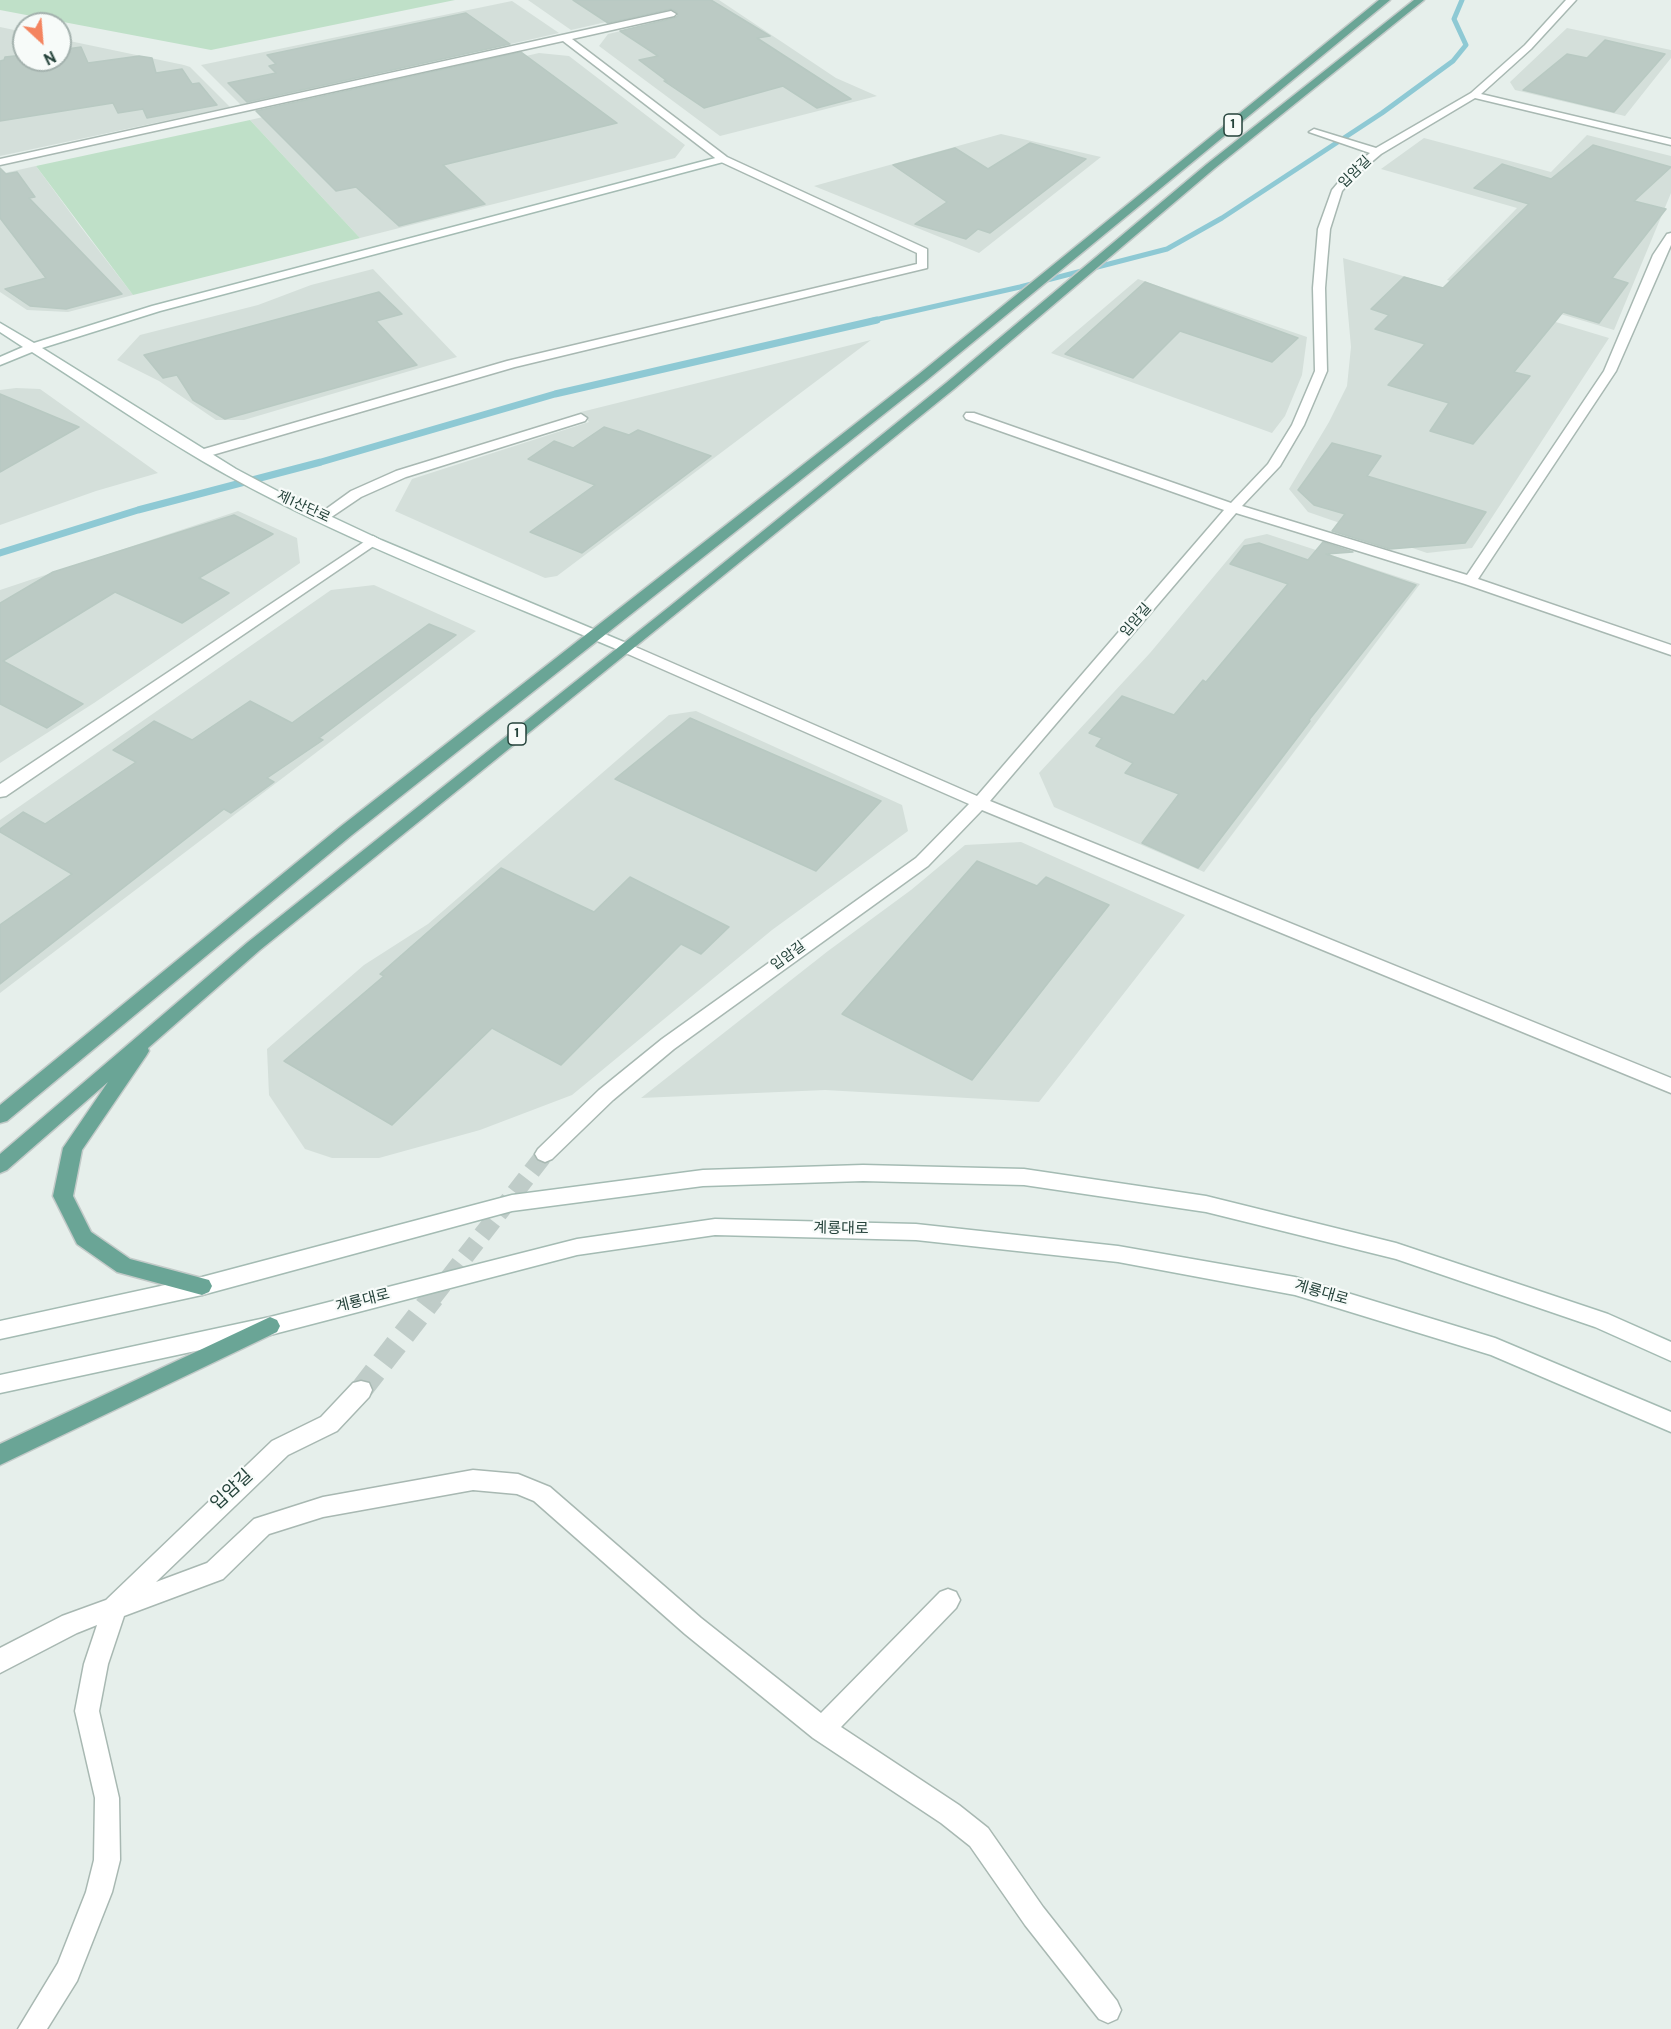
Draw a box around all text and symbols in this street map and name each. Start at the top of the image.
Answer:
north arrow [12,12,72,72]
text: N [39,45,59,68]
road number: 1 [1224,114,1242,136]
street label: 입암길 [1336,154,1376,192]
street label: 제1산단로 [274,488,332,528]
street label: 입암길 [1118,601,1156,641]
road number: 1 [508,723,526,745]
street label: 입암길 [768,939,810,975]
street label: 계룡대로 [813,1221,869,1239]
street label: 계룡대로 [1292,1278,1350,1310]
street label: 계룡대로 [334,1287,392,1317]
street label: 입암길 [207,1466,259,1516]

